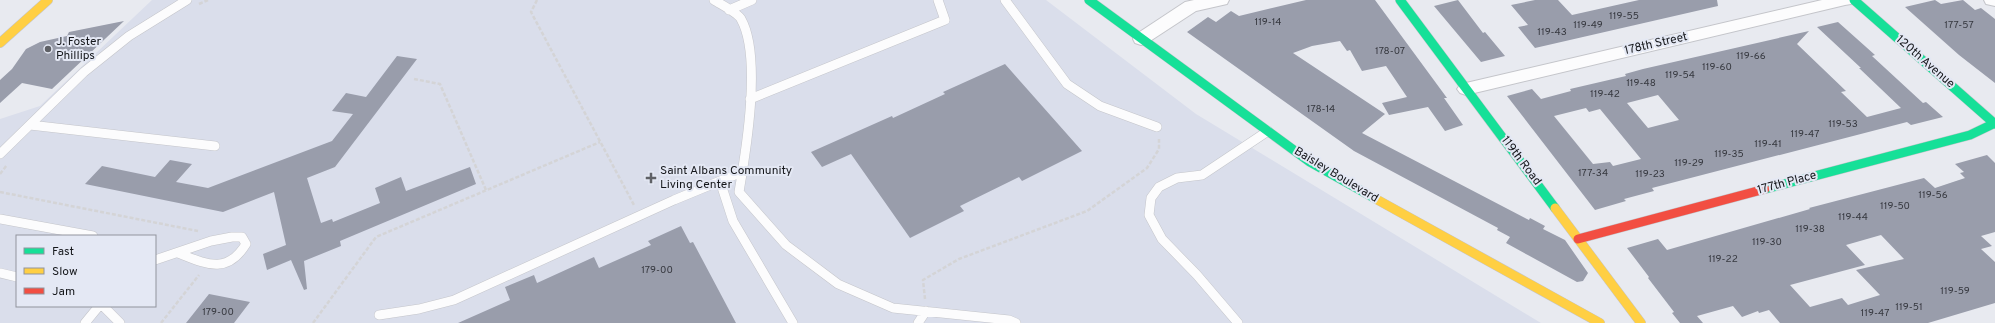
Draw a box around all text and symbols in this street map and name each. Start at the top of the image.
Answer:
house number: 119-55 [1609,10,1639,23]
house number: 119-14 [1254,16,1282,29]
house number: 119-49 [1573,19,1603,32]
house number: 177-57 [1944,19,1974,32]
house number: 119-43 [1537,26,1567,39]
street label: 178th Street [1623,29,1689,59]
street label: 120th Avenue [1892,32,1958,92]
place label: J. Foster Phillips [56,34,102,64]
marker: J. Foster Phillips [43,44,53,54]
house number: 178-07 [1375,45,1405,58]
house number: 119-66 [1736,50,1766,63]
house number: 119-60 [1702,61,1732,74]
house number: 119-54 [1665,69,1695,82]
house number: 119-48 [1626,77,1656,90]
house number: 119-42 [1590,88,1620,101]
house number: 178-14 [1307,103,1335,116]
house number: 119-53 [1828,118,1858,131]
house number: 119-47 [1791,128,1819,141]
street label: 119th Road [1497,133,1545,189]
house number: 119-41 [1754,138,1782,151]
street label: Baisley Boulevard [1291,143,1381,207]
house number: 119-35 [1714,148,1744,161]
house number: 119-29 [1674,157,1704,170]
place label: Saint Albans Community Living Center [660,163,792,193]
house number: 177-34 [1578,167,1608,180]
street label: 177th Place [1756,167,1818,199]
house number: 119-23 [1635,168,1665,181]
marker: Saint Albans Community Living Center [645,172,657,184]
house number: 119-56 [1918,189,1948,202]
house number: 119-50 [1880,200,1910,213]
house number: 119-44 [1838,211,1868,224]
house number: 119-38 [1795,223,1825,236]
legend [16,235,156,307]
house number: 119-30 [1752,236,1782,249]
text: Fast [52,244,74,260]
house number: 119-22 [1708,253,1738,266]
text: Slow [52,264,78,280]
house number: 179-00 [641,264,673,277]
text: Jam [52,284,75,300]
house number: 119-59 [1940,285,1970,298]
house number: 119-51 [1895,301,1923,314]
house number: 179-00 [202,306,234,319]
house number: 119-47 [1861,307,1889,320]

